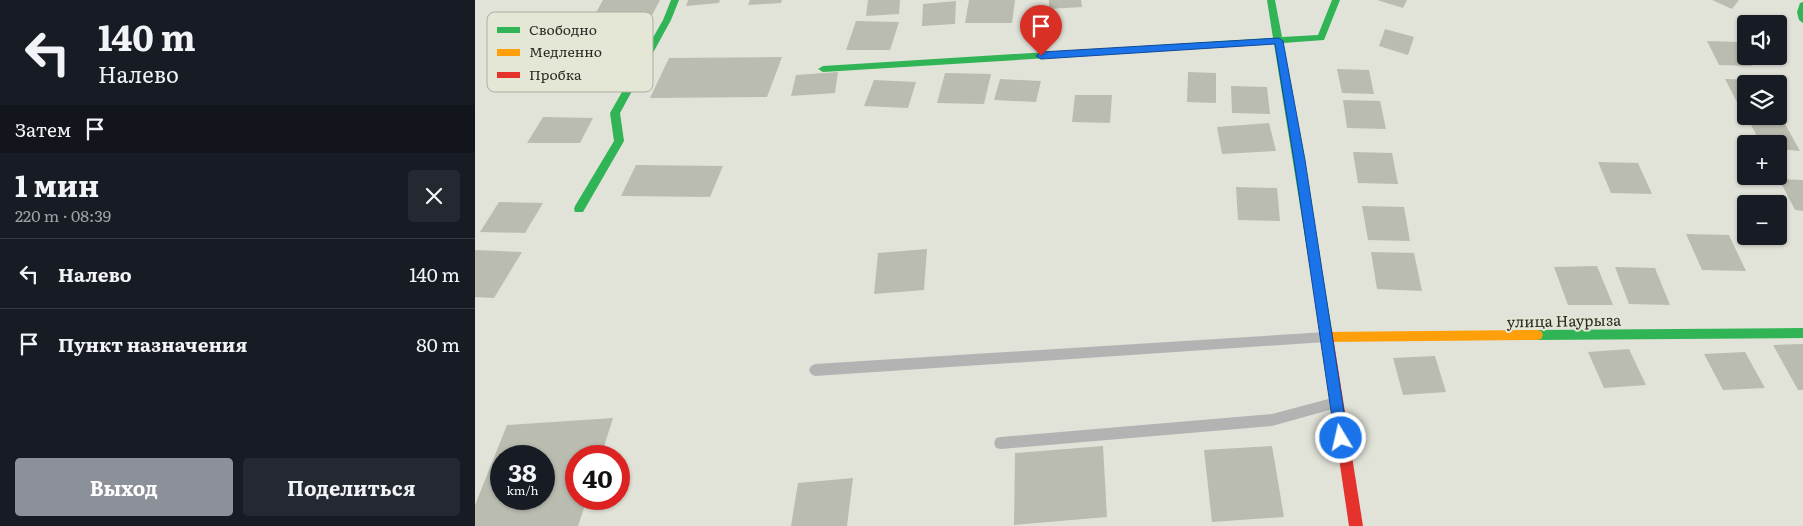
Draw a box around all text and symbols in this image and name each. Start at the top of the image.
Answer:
pin [1020,5,1062,56]
text: 140 m [98,10,196,62]
legend [487,12,653,92]
icon: arrive [1027,12,1055,40]
map controls [1737,15,1787,245]
button: sound [1737,15,1787,65]
text: Свободно [529,19,597,39]
icon: left [15,20,80,85]
text: Медленно [529,41,602,61]
text: Налево [98,57,179,90]
text: Пробка [529,64,582,84]
button: layers [1737,75,1787,125]
text: Затем [15,115,71,143]
icon: arrive [81,115,109,143]
button: + [1737,135,1787,185]
text: 1 мин [15,162,99,206]
button: close [408,170,460,222]
button: − [1737,195,1787,245]
text: 220 m · 08:39 [15,203,111,227]
icon: left [15,260,43,288]
text: Налево [58,260,132,288]
text: 140 m [409,260,460,288]
street label: улица Наурыза [1506,307,1622,332]
icon: arrive [15,330,43,358]
text: Пункт назначения [58,330,247,358]
text: 80 m [416,330,460,358]
position arrow [1314,411,1366,463]
speed limit sign: 40 [565,445,630,510]
text: 38 [508,453,537,490]
button: Выход [15,458,233,516]
button: Поделиться [243,458,460,516]
text: km/h [507,481,538,499]

